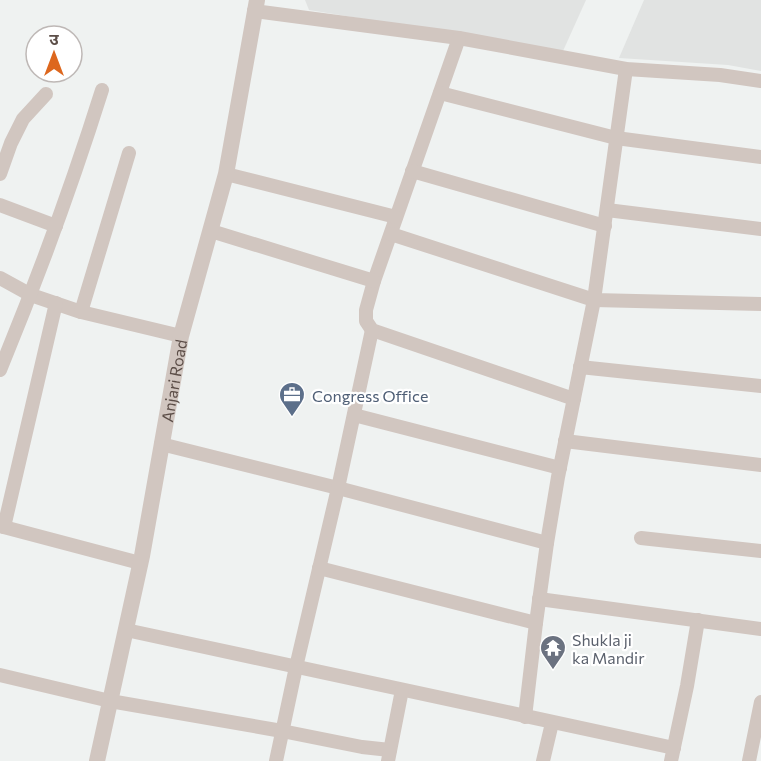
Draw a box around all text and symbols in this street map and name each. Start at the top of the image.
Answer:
north arrow [24,24,84,84]
text: उ [49,29,59,48]
street label: Anjari Road [156,338,190,423]
office icon: Congress Office [277,380,307,418]
place label: Congress Office [312,386,428,405]
place label: Shukla ji ka Mandir [572,630,645,667]
temple icon: Shukla ji ka Mandir [538,633,568,671]

